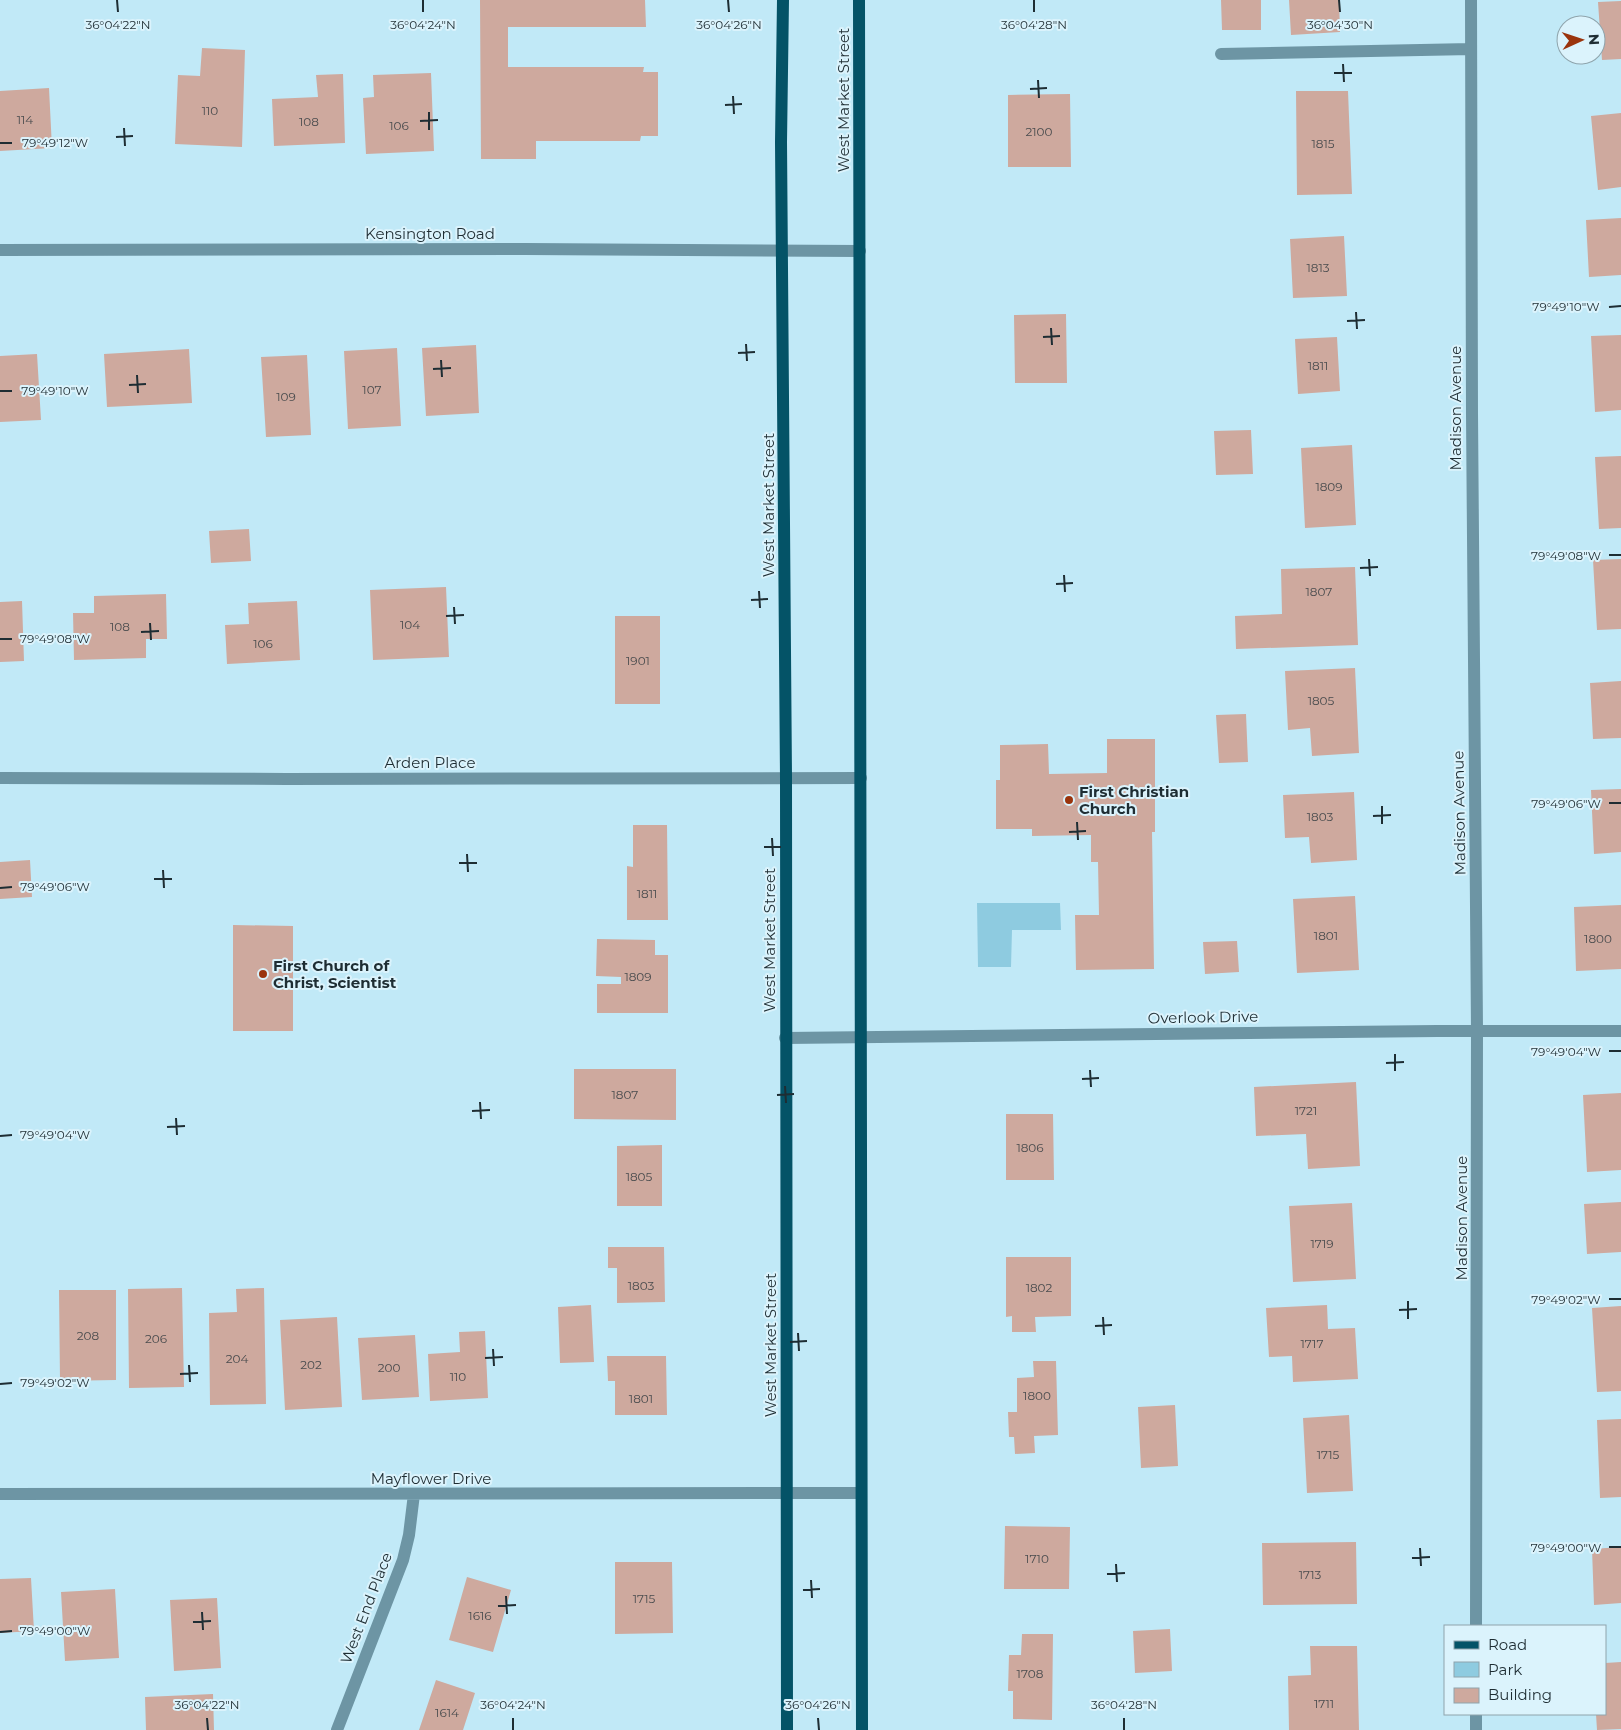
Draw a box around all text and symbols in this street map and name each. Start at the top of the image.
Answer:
north arrow [1556,15,1606,65]
text: 36°04'22"N [86,17,150,32]
text: 36°04'24"N [390,17,456,32]
text: 36°04'26"N [696,17,762,32]
text: 36°04'28"N [1001,17,1067,32]
text: 36°04'30"N [1307,17,1373,32]
street label: West Market Street [834,28,853,172]
text: N [1585,33,1603,45]
house number: 110 [202,103,218,118]
house number: 114 [17,112,33,127]
house number: 108 [299,114,319,129]
house number: 106 [389,118,409,133]
house number: 2100 [1025,124,1053,139]
text: 79°49'12"W [22,135,88,150]
house number: 1815 [1311,136,1335,151]
street label: Kensington Road [365,224,495,243]
house number: 1813 [1306,260,1330,275]
text: 79°49'10"W [1532,299,1600,314]
street label: Madison Avenue [1446,346,1465,470]
house number: 1811 [1308,358,1328,373]
house number: 107 [362,382,382,397]
text: 79°49'10"W [21,383,89,398]
house number: 109 [276,389,296,404]
street label: West Market Street [759,433,778,577]
house number: 1809 [1315,479,1343,494]
text: 79°49'08"W [1531,548,1601,563]
house number: 1807 [1306,584,1332,599]
house number: 104 [400,617,420,632]
house number: 108 [110,619,130,634]
text: 79°49'08"W [20,631,90,646]
house number: 106 [253,636,273,651]
house number: 1901 [626,653,650,668]
house number: 1805 [1308,693,1335,708]
street label: Madison Avenue [1448,750,1470,876]
street label: Arden Place [385,753,475,772]
place label: First Christian Church [1079,782,1189,818]
marker: First Christian Church [1063,794,1075,806]
text: 79°49'06"W [1531,796,1601,811]
house number: 1803 [1307,809,1334,824]
street label: West Market Street [760,868,779,1012]
text: 79°49'06"W [20,879,90,894]
house number: 1811 [637,886,657,901]
house number: 1801 [1314,928,1338,943]
house number: 1800 [1584,931,1612,946]
place label: First Church of Christ, Scientist [273,956,397,992]
marker: First Church of Christ, Scientist [257,968,269,980]
house number: 1809 [624,969,652,984]
street label: Overlook Drive [1148,1007,1258,1027]
text: 79°49'04"W [1531,1044,1601,1059]
house number: 1807 [612,1087,638,1102]
house number: 1721 [1295,1103,1317,1118]
text: 79°49'04"W [20,1127,90,1142]
house number: 1806 [1016,1140,1044,1155]
street label: Madison Avenue [1452,1156,1471,1280]
house number: 1805 [626,1169,653,1184]
house number: 1719 [1310,1236,1334,1251]
street label: West Market Street [761,1273,780,1417]
house number: 1803 [628,1278,655,1293]
house number: 1802 [1026,1280,1053,1295]
text: 79°49'02"W [1531,1292,1601,1307]
house number: 208 [77,1328,100,1343]
house number: 206 [145,1331,167,1346]
house number: 1717 [1301,1336,1323,1351]
house number: 204 [226,1351,248,1366]
house number: 202 [300,1357,322,1372]
house number: 200 [378,1360,400,1375]
house number: 110 [450,1369,466,1384]
text: 79°49'02"W [20,1375,90,1390]
house number: 1800 [1023,1388,1051,1403]
house number: 1801 [629,1391,653,1406]
house number: 1715 [1317,1447,1340,1462]
street label: Mayflower Drive [371,1469,491,1488]
text: 79°49'00"W [1531,1540,1601,1555]
street label: West End Place [336,1550,396,1666]
house number: 1710 [1025,1551,1049,1566]
house number: 1713 [1299,1567,1322,1582]
house number: 1715 [633,1591,656,1606]
house number: 1616 [468,1608,492,1623]
text: 79°49'00"W [20,1623,90,1638]
legend [1444,1625,1606,1715]
text: Road [1488,1635,1527,1654]
text: Park [1488,1660,1522,1679]
house number: 1708 [1017,1666,1044,1681]
text: Building [1488,1685,1552,1704]
house number: 1711 [1314,1696,1334,1711]
text: 36°04'22"N [175,1697,239,1712]
text: 36°04'24"N [480,1697,546,1712]
text: 36°04'26"N [785,1697,851,1712]
text: 36°04'28"N [1091,1697,1157,1712]
house number: 1614 [435,1705,459,1720]

